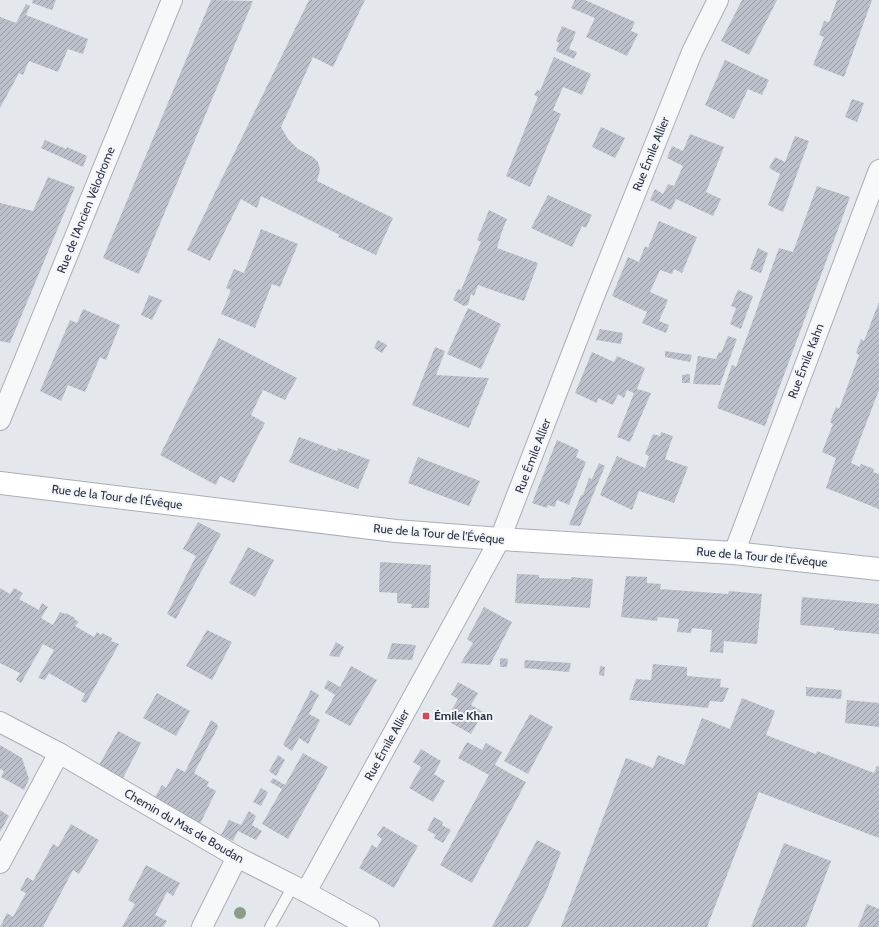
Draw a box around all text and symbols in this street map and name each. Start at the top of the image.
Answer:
street label: Rue Émile Allier [629,114,672,193]
street label: Rue de l'Ancien Vélodrome [53,144,118,275]
street label: Rue Émile Kahn [784,321,827,400]
street label: Rue Émile Allier [511,416,554,495]
street label: Rue de la Tour de l'Évêque [51,481,183,512]
street label: Rue de la Tour de l'Évêque [373,520,505,547]
street label: Rue de la Tour de l'Évêque [696,543,828,570]
street label: Rue Émile Allier [361,706,412,783]
place label: Émile Khan [434,708,493,723]
marker: Émile Khan [421,711,431,721]
street label: Chemin du Mas de Boudan [122,785,247,866]

